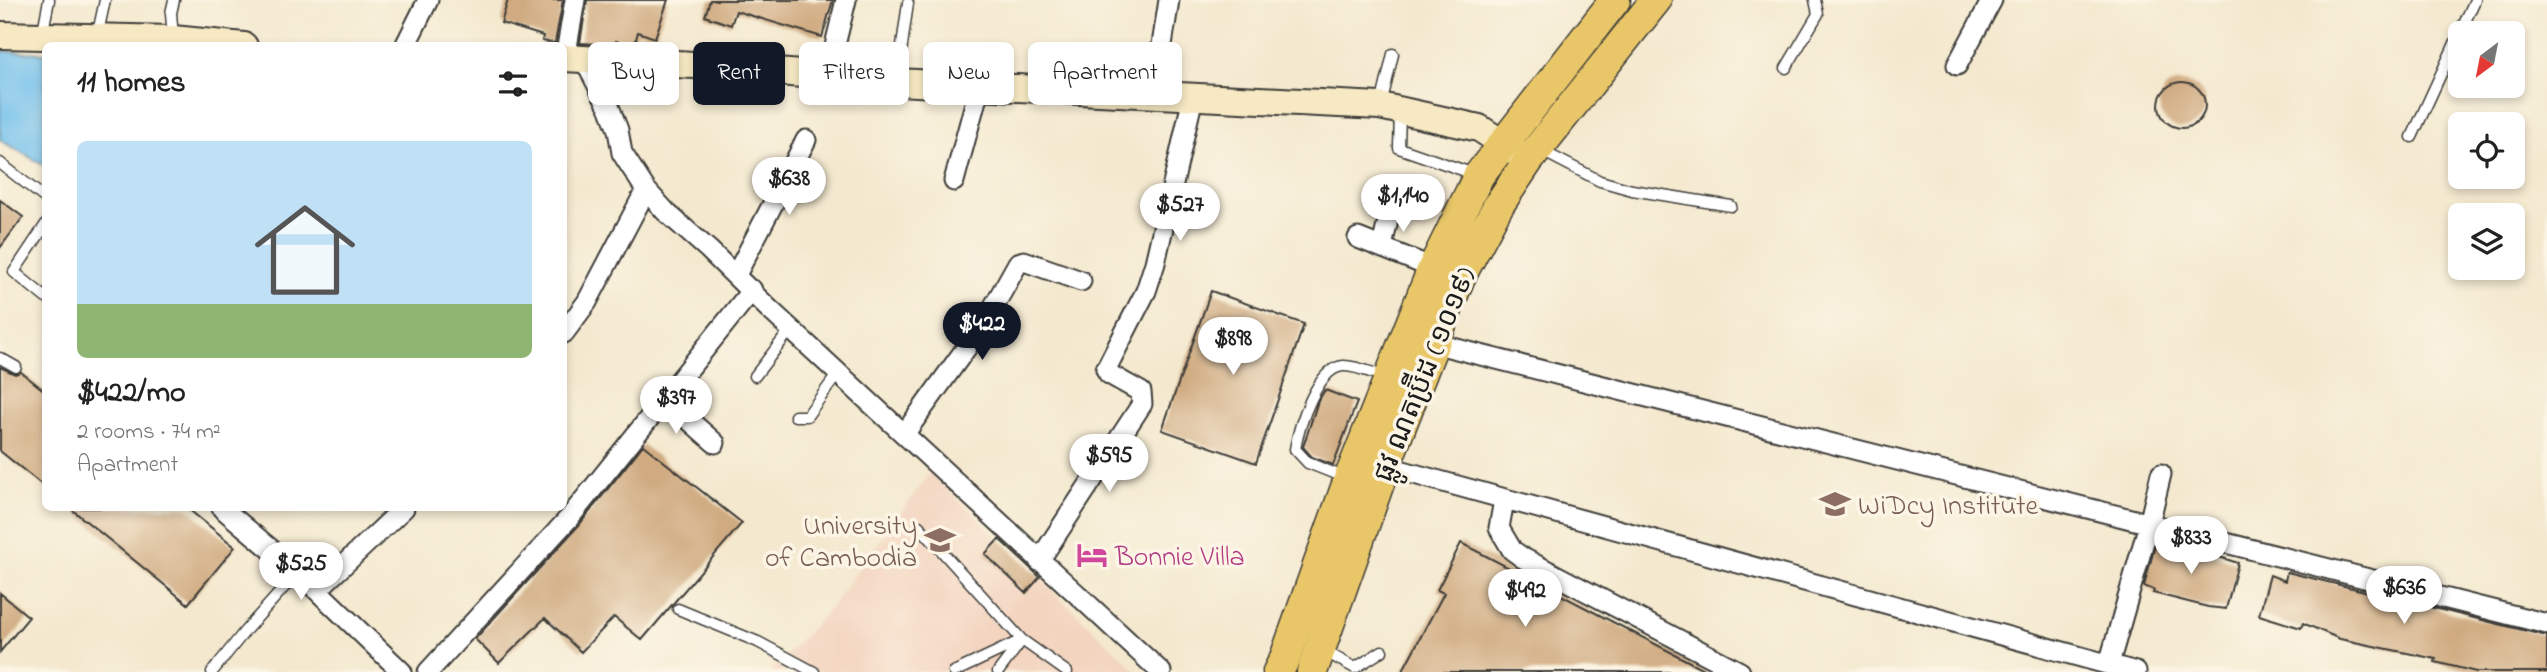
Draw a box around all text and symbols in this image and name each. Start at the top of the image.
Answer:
north arrow [2448,21,2525,98]
map controls [2448,21,2525,280]
chip: Buy [588,42,679,105]
chip: Rent [693,42,785,105]
chip: Filters [799,42,909,105]
chip: New [923,42,1014,105]
chip: Apartment [1028,42,1182,105]
text: 11 homes [77,62,185,106]
icon: filters [494,65,532,103]
button: locate [2448,112,2525,189]
pin: $638 [748,158,830,217]
text: $638 [768,163,810,196]
pin: $1,140 [1346,174,1460,234]
text: $1,140 [1377,180,1429,213]
pin: $527 [1139,184,1221,243]
icon: home [242,187,368,313]
text: $527 [1156,189,1204,222]
button: layers [2448,203,2525,280]
street label: ផ្លូវ ណតប្រ៊ីដ (១០១៩) [1362,261,1489,489]
pin: $422 [941,302,1023,362]
text: $422 [959,308,1005,341]
pin: $898 [1192,318,1274,377]
text: $898 [1214,323,1252,356]
text: $422/mo [77,372,186,416]
pin: $397 [635,376,717,436]
text: $397 [656,382,696,415]
text: 2 rooms · 74 m² [77,416,221,449]
pin: $595 [1068,434,1150,494]
text: $595 [1085,440,1133,473]
text: Apartment [77,449,178,482]
school or university icon: WiDcy Institute [1818,487,1852,521]
place label: WiDcy Institute [1858,487,2039,528]
place label: University of Cambodia [765,507,917,580]
pin: $833 [2150,516,2232,576]
text: $833 [2170,522,2212,555]
school or university icon: University of Cambodia [923,523,957,557]
hotel icon: Bonnie Villa [1075,538,1109,572]
place label: Bonnie Villa [1114,538,1245,579]
pin: $525 [260,542,342,602]
text: $525 [275,548,327,581]
pin: $636 [2363,566,2445,626]
pin: $492 [1484,570,1566,629]
text: $636 [2382,572,2426,605]
text: $492 [1504,575,1546,608]

